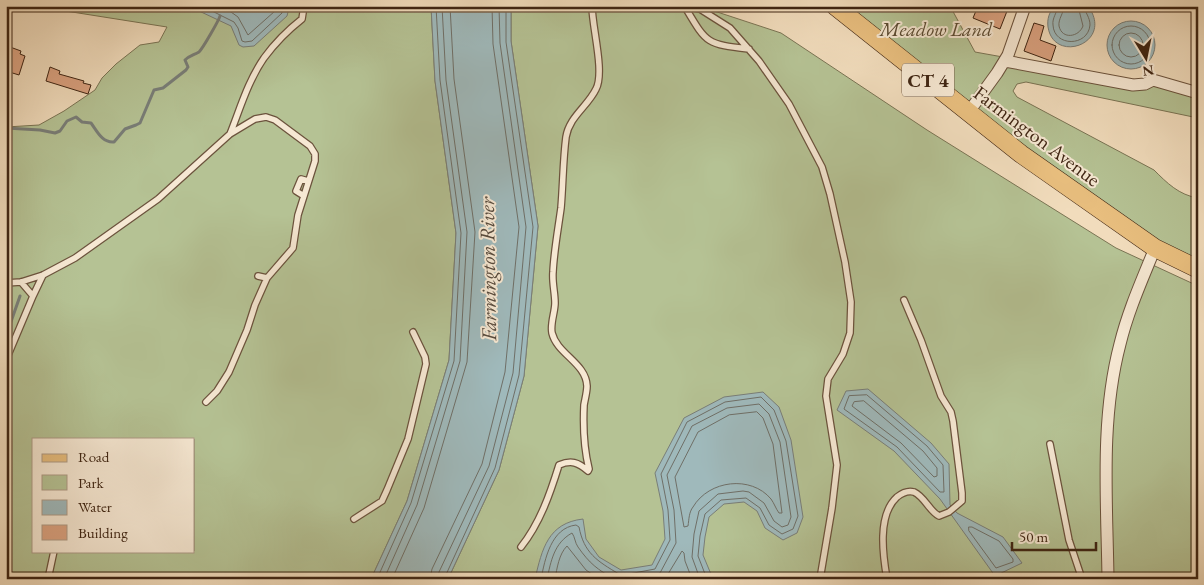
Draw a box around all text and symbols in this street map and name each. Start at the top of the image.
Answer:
park label: Meadow Land [879,16,993,42]
north arrow [1122,32,1172,82]
text: N [1140,61,1155,81]
road number: CT 4 [902,64,954,96]
street label: Farmington Avenue [968,80,1106,192]
water label: Farmington River [473,196,502,342]
legend [32,438,195,552]
text: Road [78,447,110,466]
text: Park [78,473,105,492]
text: Water [78,497,112,516]
scale bar [1012,520,1095,552]
text: Building [78,523,128,542]
text: 50 m [1019,527,1048,546]

